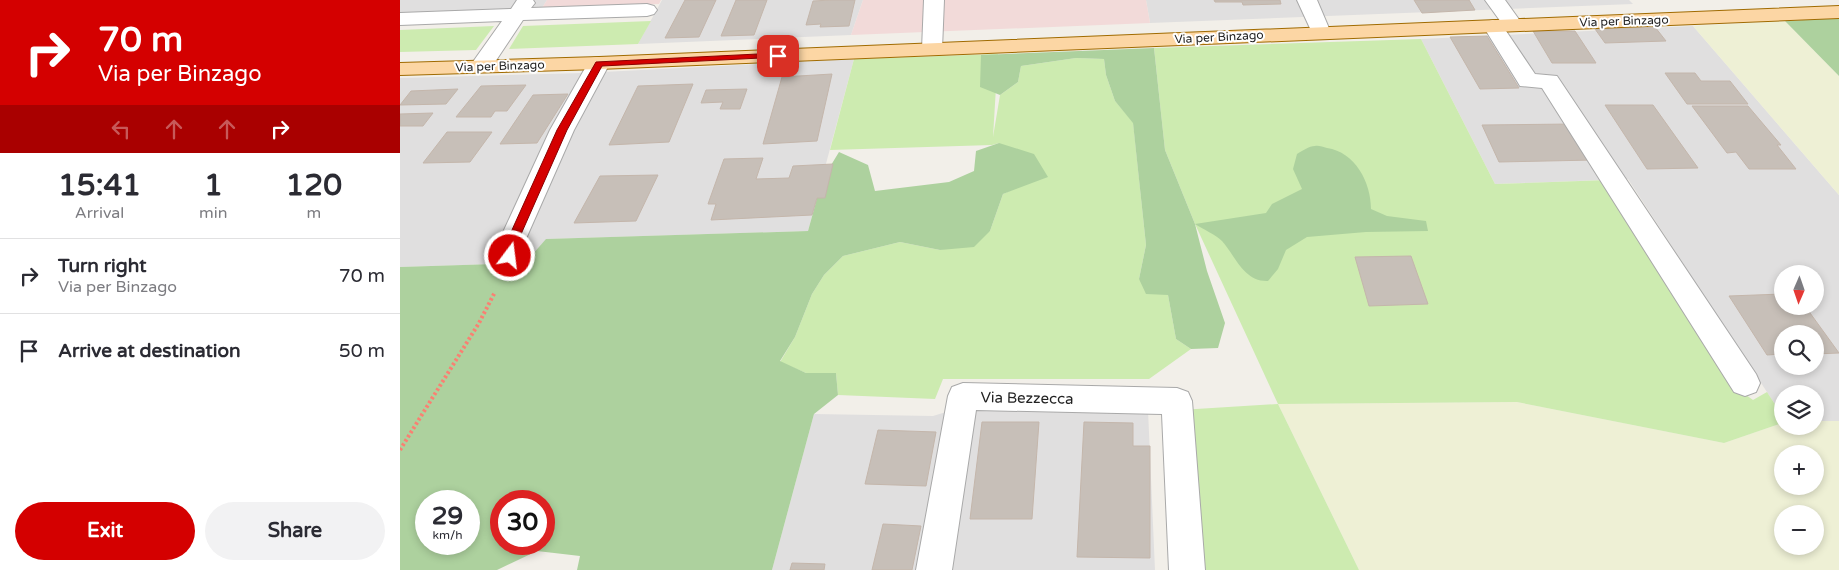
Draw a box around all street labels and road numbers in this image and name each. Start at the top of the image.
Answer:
street label: Via per Binzago [1579,12,1669,30]
street label: Via per Binzago [1174,28,1264,46]
street label: Via per Binzago [455,57,545,75]
street label: Via Bezzecca [980,388,1074,408]

